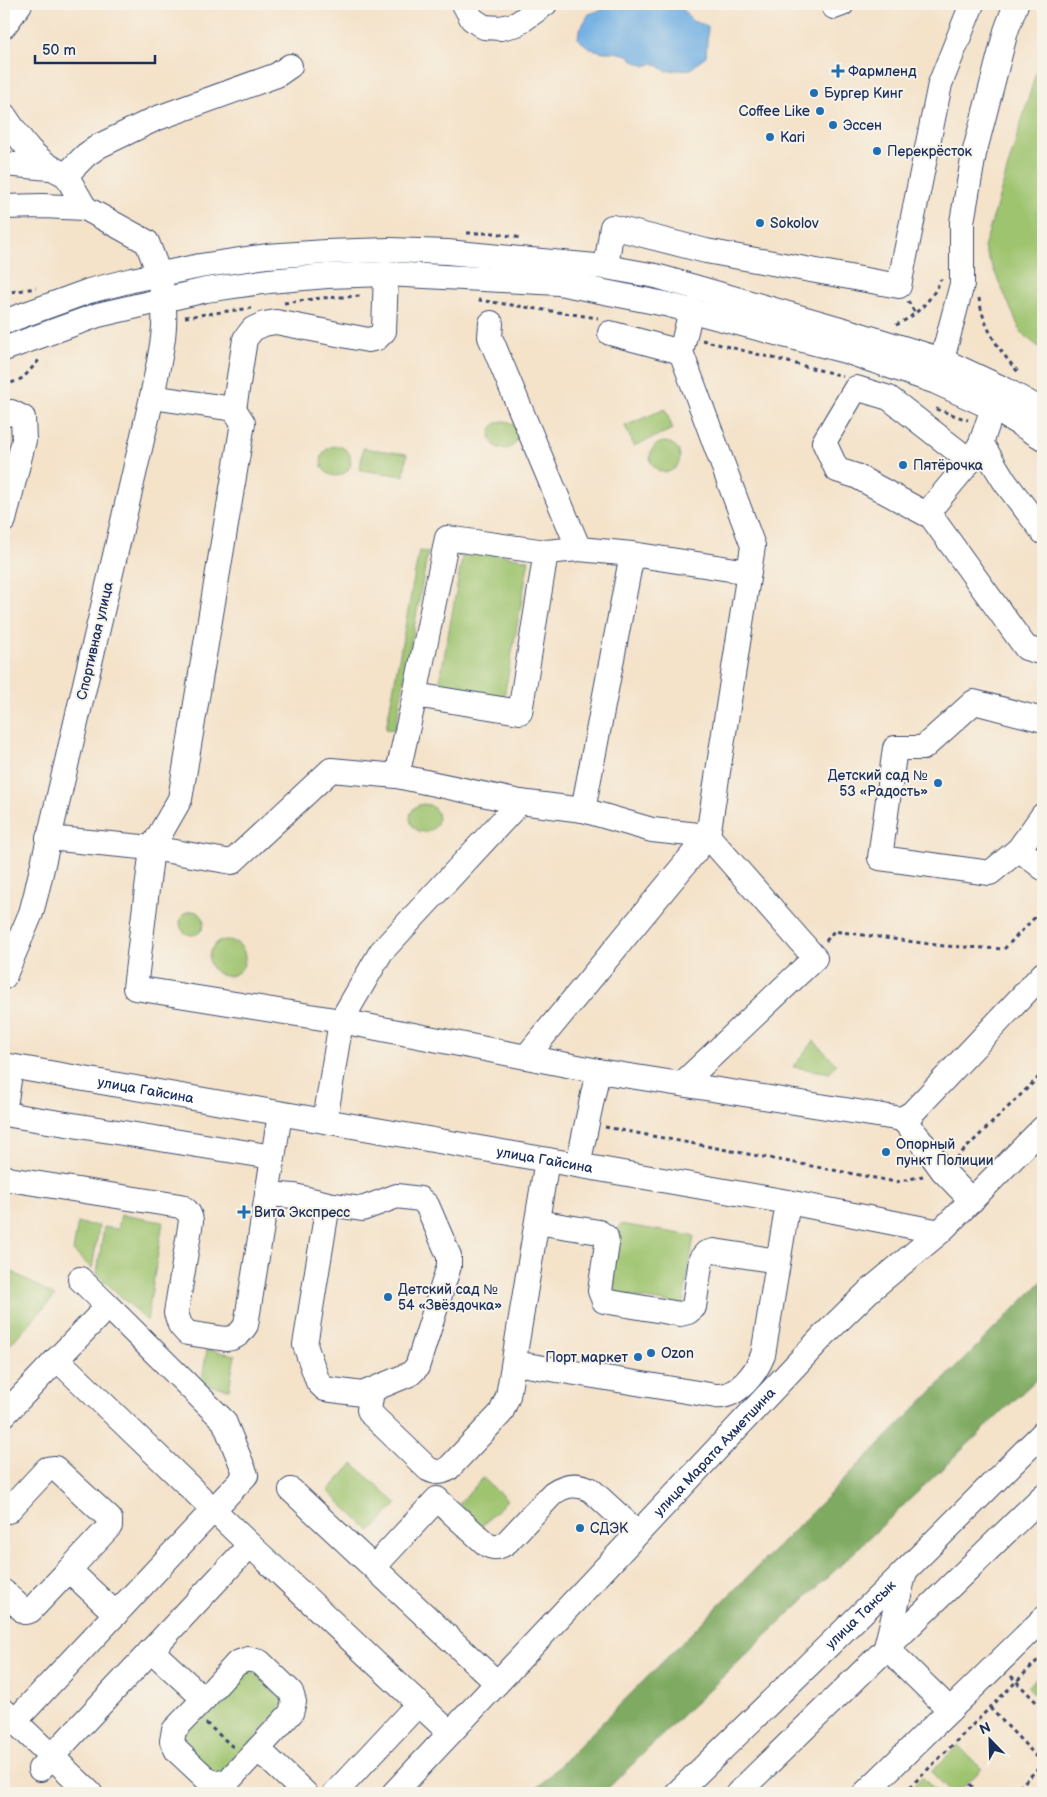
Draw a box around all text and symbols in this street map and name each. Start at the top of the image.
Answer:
scale bar [35,32,155,64]
text: 50 m [42,41,76,60]
place label: Фармленд [848,63,917,80]
marker: Фармленд [832,65,844,77]
place label: Бургер Кинг [824,85,904,102]
marker: Бургер Кинг [808,87,820,99]
place label: Coffee Like [738,103,810,120]
marker: Coffee Like [814,105,826,117]
place label: Эссен [843,117,882,134]
marker: Эссен [827,119,839,131]
place label: Kari [780,129,805,146]
marker: Kari [764,131,776,143]
place label: Перекрёсток [887,143,972,160]
marker: Перекрёсток [871,145,883,157]
place label: Sokolov [770,215,819,232]
marker: Sokolov [754,217,766,229]
place label: Пятёрочка [913,457,984,474]
marker: Пятёрочка [897,459,909,471]
street label: Спортивная улица [73,580,117,702]
place label: Детский сад № 53 «Радость» [828,767,928,800]
marker: Детский сад № 53 «Радость» [932,777,944,789]
street label: улица Гайсина [96,1073,196,1107]
place label: Опорный пункт Полиции [896,1136,994,1169]
street label: улица Гайсина [495,1143,595,1176]
marker: Опорный пункт Полиции [880,1146,892,1158]
place label: Вита Экспресс [254,1204,350,1221]
marker: Вита Экспресс [238,1206,250,1218]
place label: Детский сад № 54 «Звёздочка» [398,1281,502,1314]
marker: Детский сад № 54 «Звёздочка» [382,1291,394,1303]
place label: Ozon [661,1345,694,1362]
marker: Ozon [645,1347,657,1359]
place label: Порт маркет [545,1349,628,1366]
marker: Порт маркет [632,1351,644,1363]
street label: улица Марата Ахметшина [650,1383,779,1520]
place label: СДЭК [590,1520,629,1537]
marker: СДЭК [574,1522,586,1534]
street label: улица Тансык [822,1576,899,1652]
north arrow [964,1714,1014,1764]
text: N [977,1719,993,1738]

